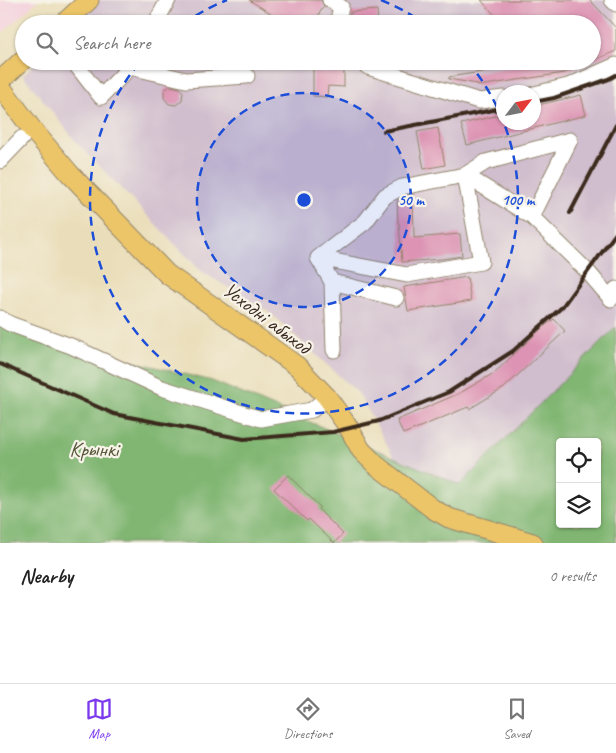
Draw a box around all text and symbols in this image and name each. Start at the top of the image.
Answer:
search box [15,15,601,70]
icon: search [33,29,61,57]
text: Search here [73,31,150,55]
north arrow [496,85,541,130]
centre of rings [295,191,313,209]
text: 50 m [398,191,425,210]
text: 100 m [502,191,536,210]
street label: Усходні абыход [218,277,318,361]
park label: Крынкі [69,436,122,462]
map controls [556,438,601,528]
button: locate [556,438,601,483]
button: layers [556,483,601,528]
text: Nearby [20,563,73,589]
text: 0 results [549,566,596,586]
tab: Map [85,695,113,742]
tab: Directions [284,695,332,742]
tab: Saved [503,695,531,742]

